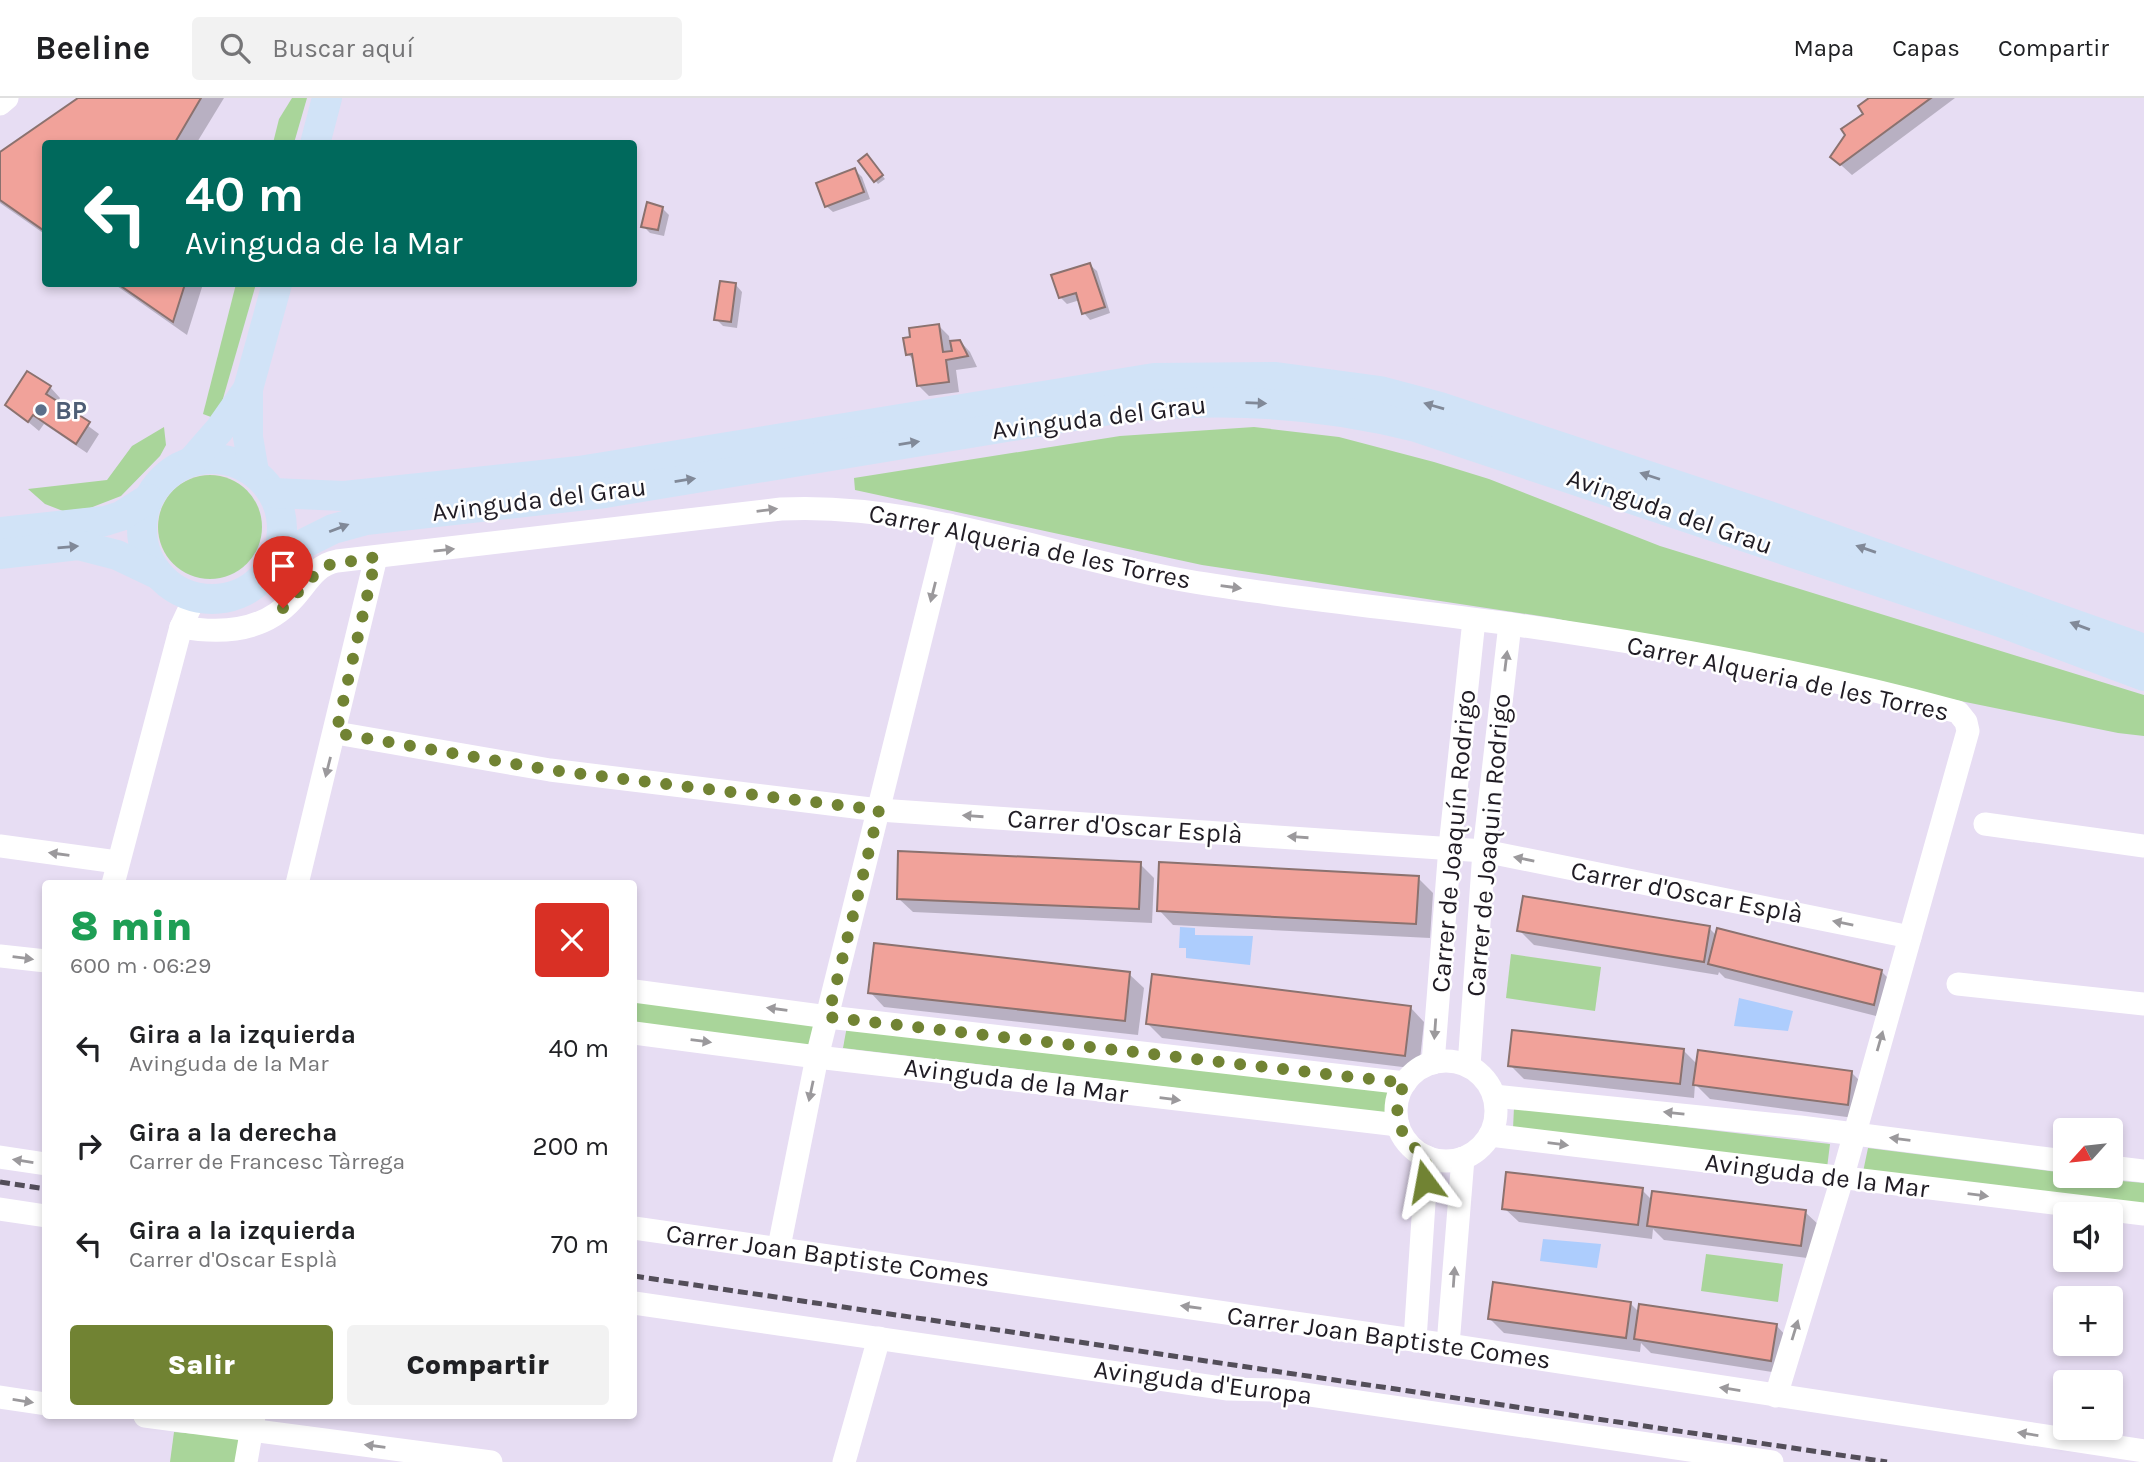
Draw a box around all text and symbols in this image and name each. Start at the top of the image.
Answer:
search box [192,17,682,80]
text: Beeline [35,29,150,67]
icon: search [216,29,254,67]
text: Buscar aquí [272,33,414,64]
text: Mapa [1793,34,1854,62]
text: Capas [1892,34,1960,62]
text: Compartir [1998,34,2109,62]
text: 40 m [185,166,304,223]
icon: left [70,168,161,259]
text: Avinguda de la Mar [185,225,463,262]
street label: Avinguda del Grau [990,389,1208,446]
place label: BP [55,395,87,426]
one-way arrow [1246,397,1268,408]
one-way arrow [1423,400,1444,410]
marker: BP [33,402,49,418]
one-way arrow [899,437,921,448]
street label: Avinguda del Grau [1563,462,1777,561]
one-way arrow [1640,470,1661,481]
street label: Avinguda del Grau [430,471,648,528]
one-way arrow [674,474,696,485]
street label: Carrer Alqueria de les Torres [866,497,1194,596]
one-way arrow [756,505,778,516]
one-way arrow [328,522,349,533]
pin [253,536,313,608]
one-way arrow [57,541,79,552]
one-way arrow [1855,543,1876,554]
one-way arrow [433,544,455,555]
icon: arrive [264,547,302,585]
one-way arrow [927,581,938,603]
one-way arrow [1220,581,1242,592]
one-way arrow [2069,620,2090,631]
street label: Carrer Alqueria de les Torres [1624,629,1952,728]
one-way arrow [1501,650,1512,672]
street label: Carrer de Joaquín Rodrigo [1425,688,1482,994]
street label: Carrer de Joaquin Rodrigo [1460,692,1517,998]
one-way arrow [322,757,332,778]
street label: Carrer d'Oscar Esplà [1006,803,1244,850]
one-way arrow [962,810,984,821]
one-way arrow [1286,831,1308,842]
one-way arrow [48,849,70,860]
one-way arrow [1513,853,1535,864]
street label: Carrer d'Oscar Esplà [1568,855,1806,930]
text: 8 min [70,901,192,951]
button: close [535,903,609,977]
one-way arrow [1832,918,1854,929]
text: 600 m · 06:29 [70,952,211,979]
one-way arrow [12,953,34,964]
one-way arrow [766,1004,788,1015]
one-way arrow [1430,1018,1441,1040]
text: Gira a la izquierda [129,1019,356,1050]
icon: left [70,1029,108,1067]
one-way arrow [1875,1030,1886,1052]
text: 40 m [549,1033,609,1064]
one-way arrow [690,1036,712,1047]
text: Avinguda de la Mar [129,1050,329,1077]
street label: Avinguda de la Mar [902,1051,1130,1110]
one-way arrow [805,1080,816,1102]
one-way arrow [1159,1093,1181,1104]
one-way arrow [1663,1108,1685,1119]
text: Gira a la derecha [129,1117,338,1148]
north arrow [2053,1118,2123,1188]
map controls [2053,1118,2123,1440]
icon: right [70,1127,108,1165]
text: 200 m [533,1131,609,1162]
one-way arrow [1889,1134,1911,1145]
one-way arrow [1547,1138,1569,1149]
position arrow [1388,1144,1462,1218]
street label: Avinguda de la Mar [1703,1146,1931,1205]
text: Carrer de Francesc Tàrrega [129,1148,405,1175]
one-way arrow [12,1155,34,1166]
one-way arrow [1968,1189,1990,1200]
button: sound [2053,1202,2123,1272]
text: Gira a la izquierda [129,1215,356,1246]
street label: Carrer Joan Baptiste Comes [664,1217,992,1294]
icon: left [70,1225,108,1263]
text: 70 m [551,1229,609,1260]
text: Carrer d'Oscar Esplà [129,1246,338,1273]
one-way arrow [1448,1266,1459,1288]
button: + [2053,1286,2123,1356]
street label: Carrer Joan Baptiste Comes [1225,1299,1553,1376]
one-way arrow [1179,1302,1201,1313]
one-way arrow [1791,1320,1801,1341]
button: Salir [70,1325,333,1405]
button: Compartir [347,1325,609,1405]
street label: Avinguda d'Europa [1092,1354,1314,1411]
button: − [2053,1370,2123,1440]
one-way arrow [1719,1383,1741,1394]
one-way arrow [12,1395,34,1406]
one-way arrow [2017,1428,2039,1439]
one-way arrow [364,1440,386,1451]

